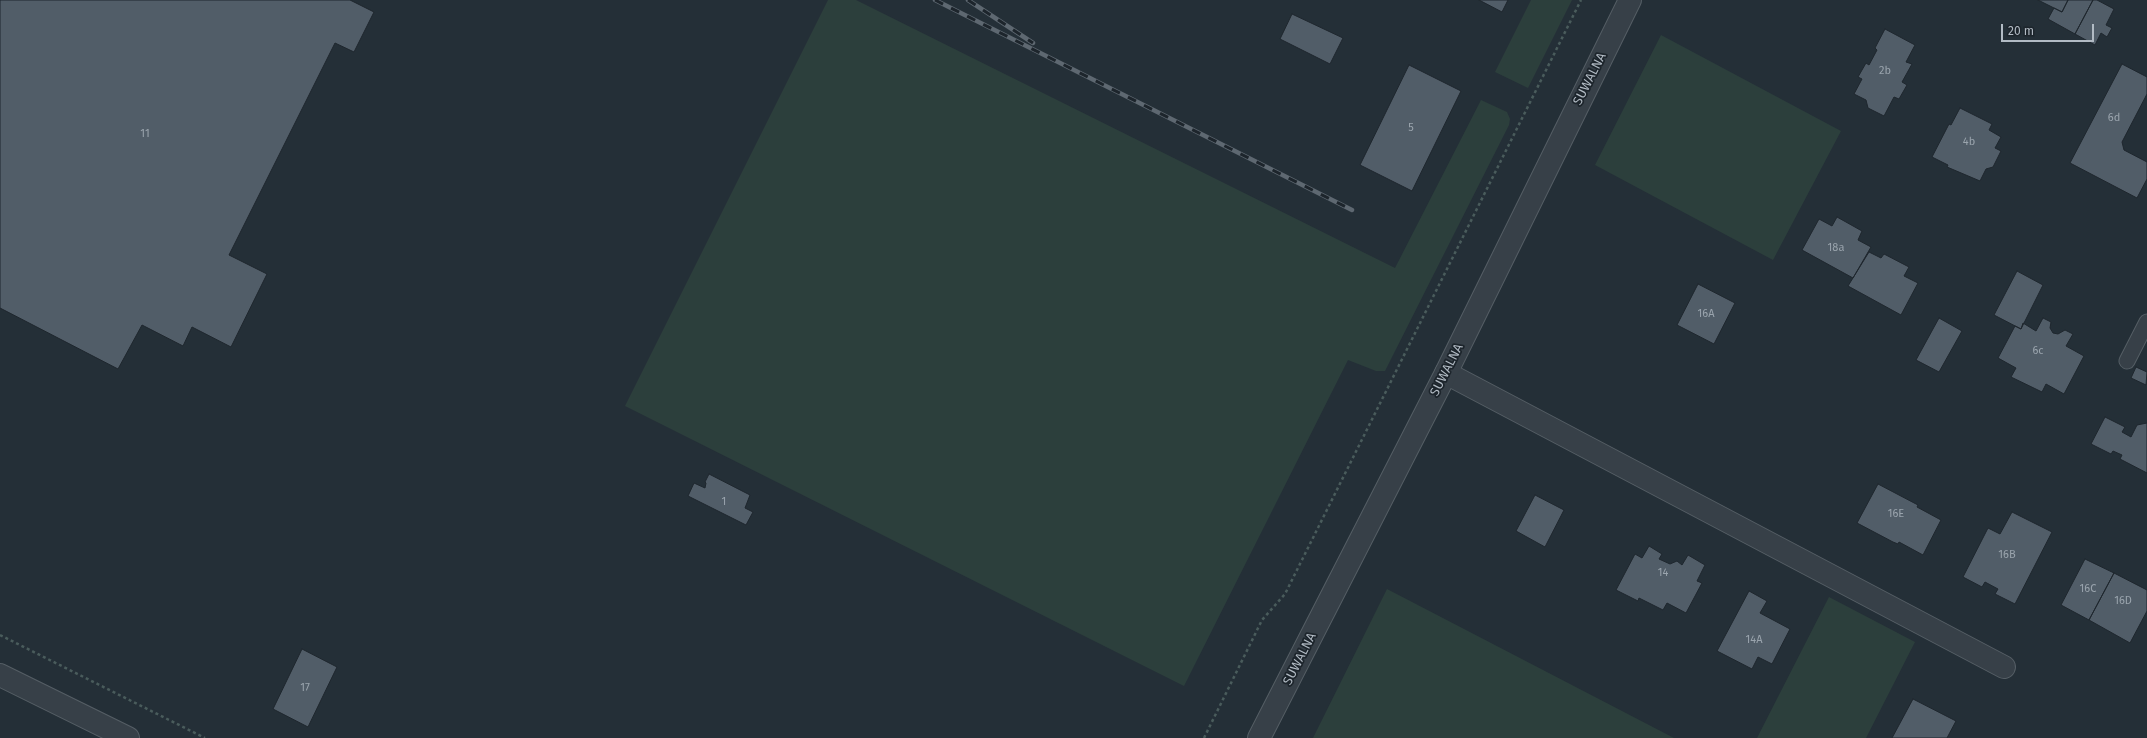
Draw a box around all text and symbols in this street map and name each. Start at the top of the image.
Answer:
scale bar [2003,16,2096,42]
text: 20 m [2008,24,2034,38]
street label: SUWALNA [1570,50,1610,108]
house number: 2b [1879,64,1891,78]
house number: 6d [2108,111,2120,125]
house number: 5 [1408,121,1414,135]
house number: 11 [140,127,150,141]
house number: 4b [1963,135,1975,149]
house number: 18a [1828,241,1844,255]
house number: 16A [1698,307,1714,321]
street label: SUWALNA [1427,341,1467,399]
house number: 6c [2032,344,2044,358]
house number: 1 [722,495,726,509]
house number: 16E [1888,507,1904,521]
house number: 16B [1998,548,2016,562]
house number: 14 [1658,566,1668,580]
house number: 16C [2080,582,2096,596]
house number: 16D [2114,594,2132,608]
street label: SUWALNA [1280,630,1320,688]
house number: 14A [1746,633,1762,647]
house number: 17 [300,681,310,695]

